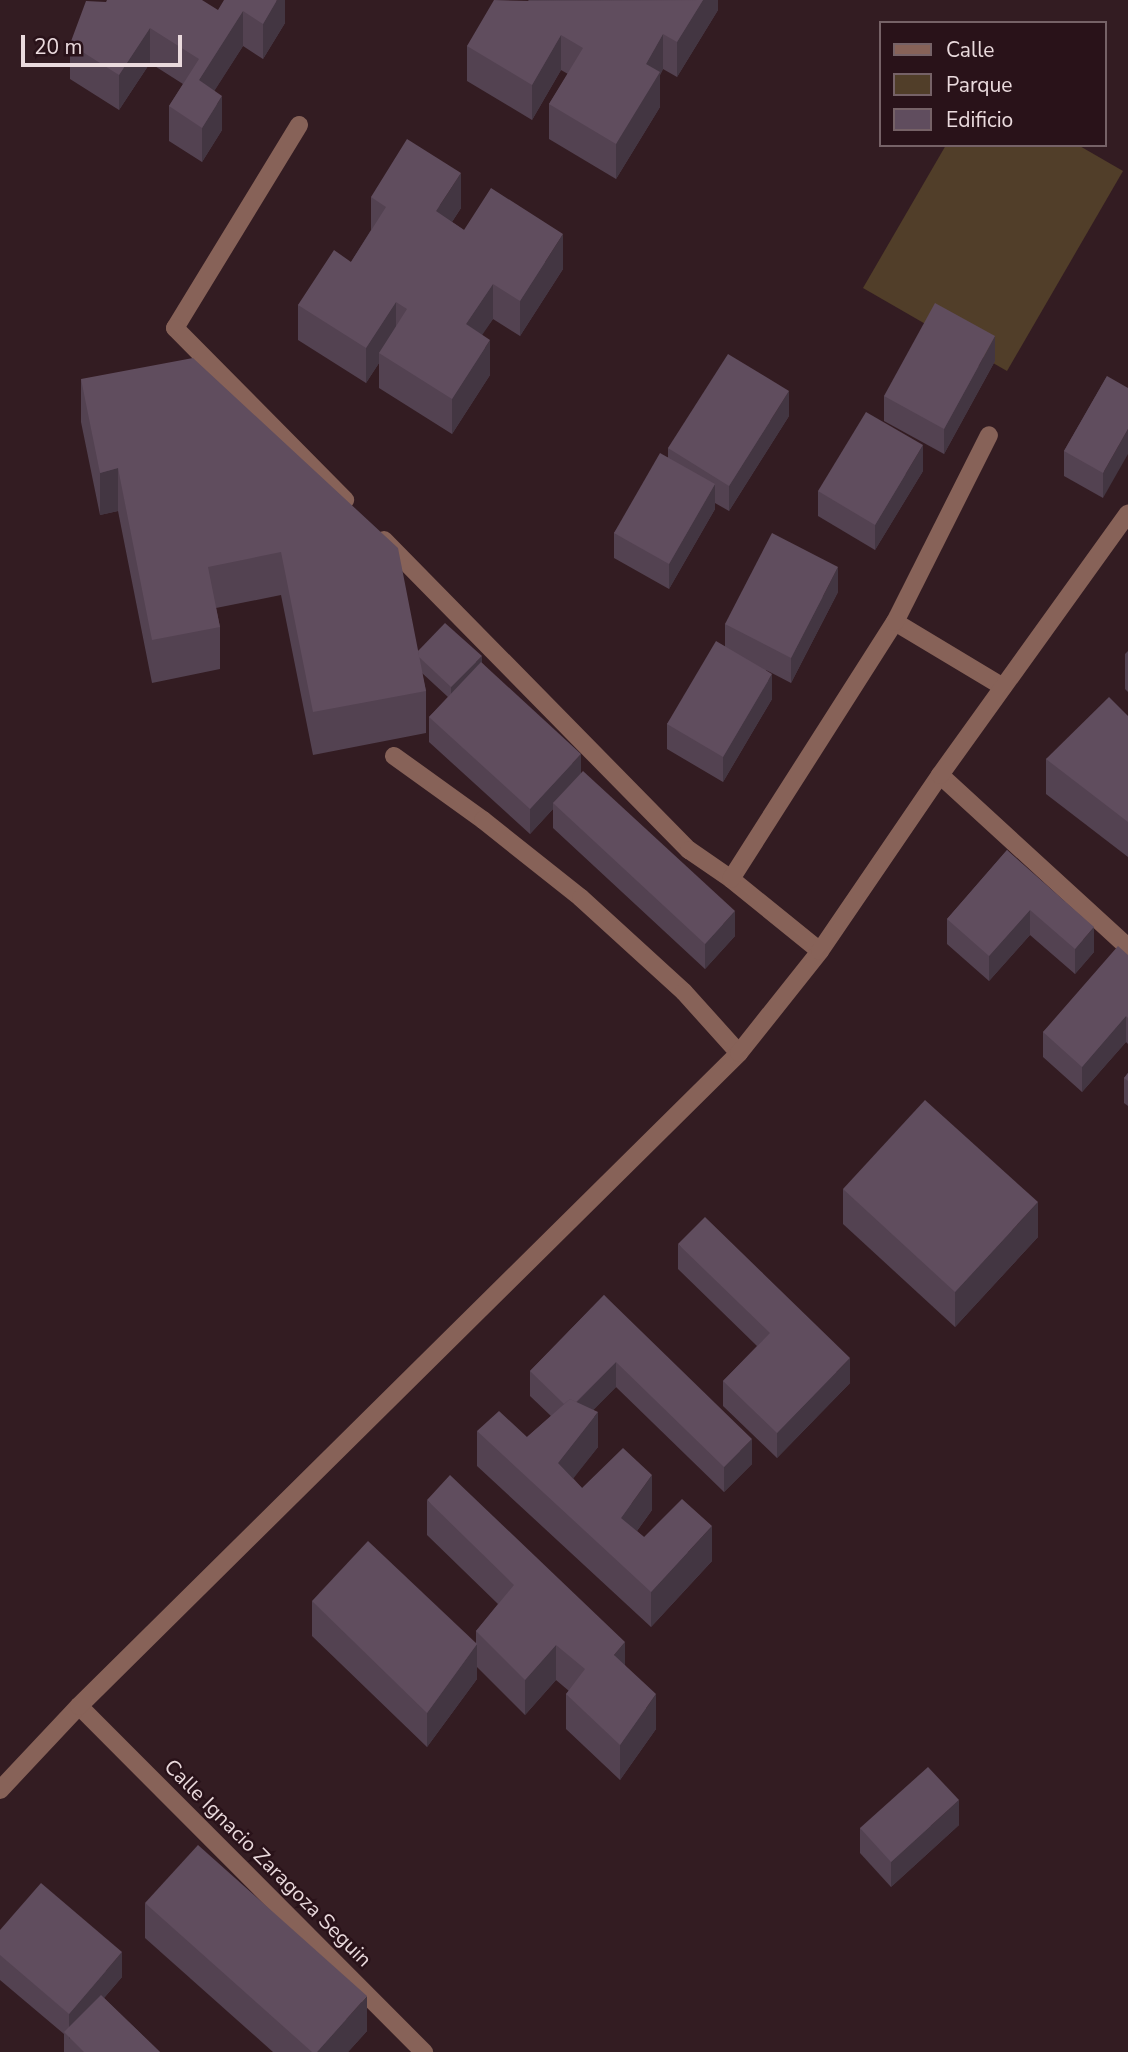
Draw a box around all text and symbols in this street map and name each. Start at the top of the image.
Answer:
scale bar [24,21,186,65]
legend [880,21,1107,147]
text: 20 m [34,33,83,61]
text: Calle [946,36,994,64]
text: Parque [946,71,1013,99]
text: Edificio [946,106,1013,134]
street label: Calle Ignacio Zaragoza Seguin [159,1754,377,1972]

